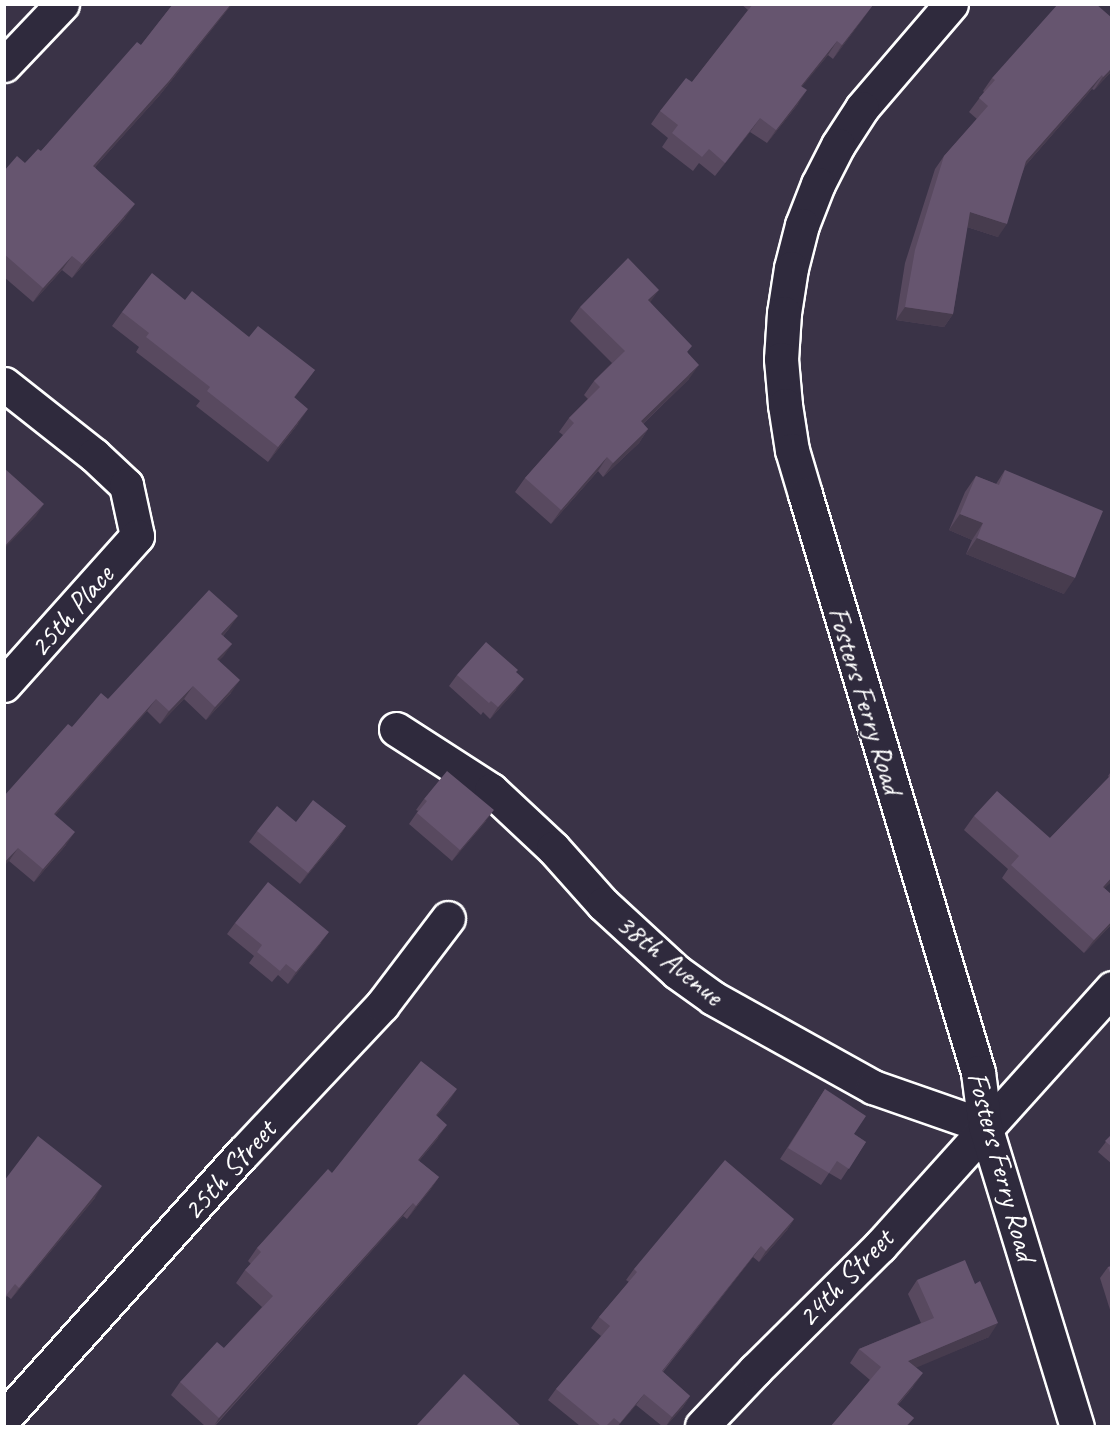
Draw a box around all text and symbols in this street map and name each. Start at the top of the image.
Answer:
street label: 25th Place [21,557,121,665]
street label: Fosters Ferry Road [820,602,912,798]
street label: 38th Avenue [609,905,731,1013]
street label: Fosters Ferry Road [960,1068,1044,1264]
street label: 25th Street [174,1112,284,1228]
street label: 24th Street [789,1221,901,1335]

